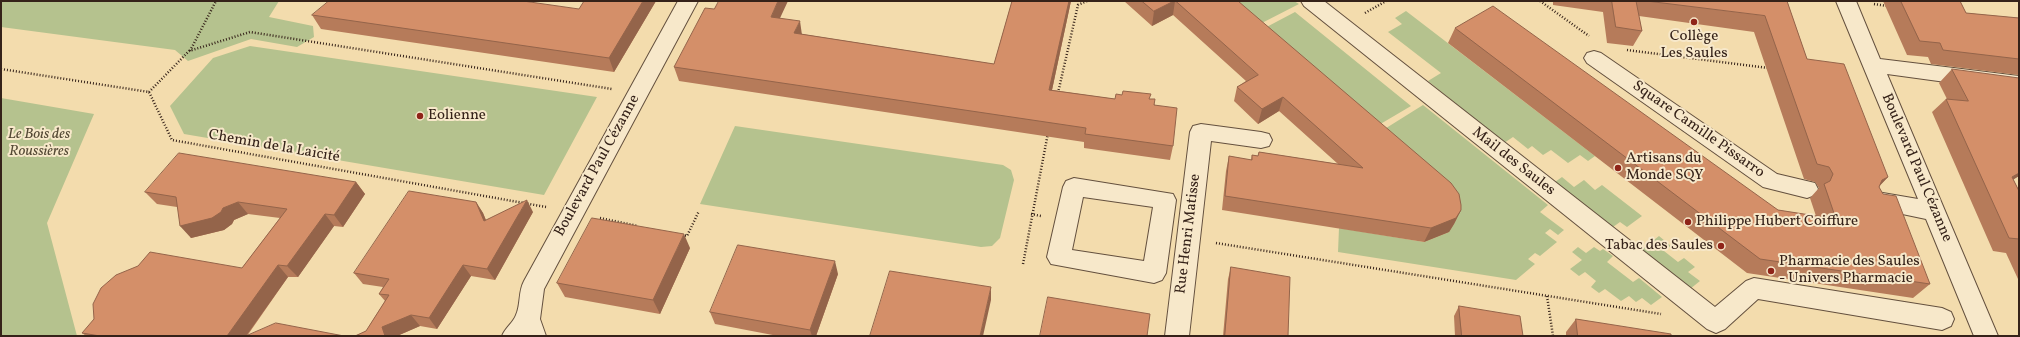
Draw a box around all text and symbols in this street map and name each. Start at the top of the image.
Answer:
marker: Collège Les Saules [1689,17,1699,27]
place label: Collège Les Saules [1660,28,1728,63]
street label: Square Camille Pissarro [1629,78,1767,182]
street label: Boulevard Paul Cézanne [1877,91,1955,245]
street label: Boulevard Paul Cézanne [551,92,645,240]
place label: Eolienne [428,107,486,125]
marker: Eolienne [415,111,425,121]
street label: Mail des Saules [1468,124,1558,200]
park label: Le Bois des Roussières [8,126,70,161]
street label: Chemin de la Laicité [207,127,341,167]
place label: Artisans du Monde SQY [1626,150,1703,185]
marker: Artisans du Monde SQY [1613,163,1623,173]
street label: Rue Henri Matisse [1173,173,1205,295]
place label: Philippe Hubert Coiffure [1696,213,1858,231]
marker: Philippe Hubert Coiffure [1683,217,1693,227]
place label: Tabac des Saules [1605,237,1713,255]
marker: Tabac des Saules [1716,241,1726,251]
place label: Pharmacie des Saules - Univers Pharmacie [1779,253,1920,288]
marker: Pharmacie des Saules - Univers Pharmacie [1766,266,1776,276]

